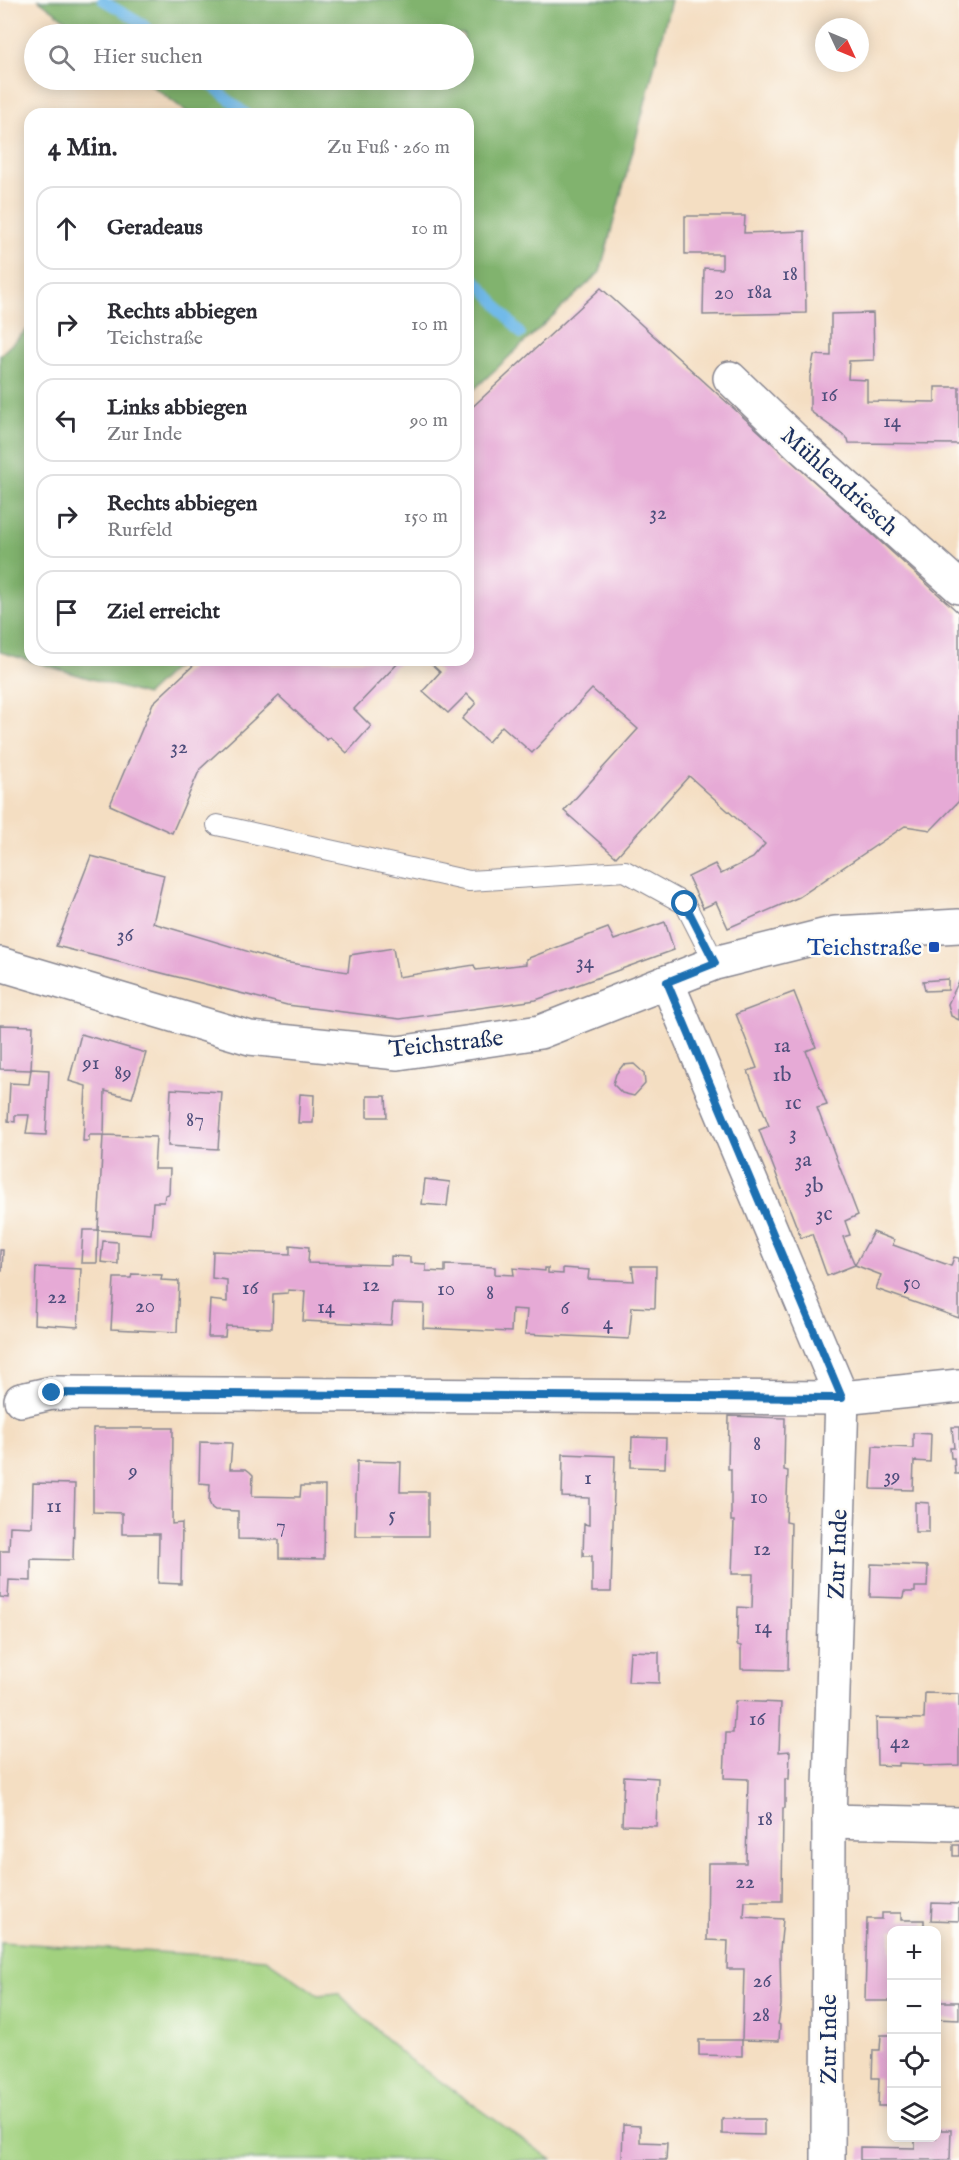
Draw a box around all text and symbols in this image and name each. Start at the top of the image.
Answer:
north arrow [815,18,869,72]
search box [24,24,474,90]
icon: search [45,41,78,74]
text: Hier suchen [93,43,203,71]
text: 4 Min. [48,131,117,164]
text: Zu Fuß · 260 m [327,135,450,160]
icon: ahead [50,212,83,245]
text: Geradeaus [107,214,203,242]
text: 10 m [411,216,448,241]
house number: 18 [782,261,798,288]
house number: 18a [746,279,772,306]
house number: 20 [714,280,734,307]
text: Rechts abbiegen [107,298,257,326]
icon: right [50,308,83,341]
text: 10 m [411,312,448,337]
text: Teichstraße [107,326,203,351]
house number: 16 [821,382,838,409]
text: Links abbiegen [107,394,247,422]
icon: left [50,404,83,437]
text: 90 m [410,408,448,433]
house number: 14 [883,408,902,435]
street label: Mühlendriesch [774,421,905,543]
text: Zur Inde [107,422,182,447]
text: Rechts abbiegen [107,490,257,518]
icon: right [50,500,83,533]
house number: 32 [649,500,667,527]
text: 150 m [404,504,448,529]
text: Rurfeld [107,518,172,543]
icon: arrive [50,596,83,629]
text: Ziel erreicht [107,598,220,626]
house number: 32 [170,734,188,761]
route start [671,890,697,916]
house number: 36 [117,922,134,949]
place label: Teichstraße [807,933,922,964]
marker: Teichstraße [927,940,941,954]
house number: 34 [576,949,595,976]
street label: Teichstraße [387,1023,505,1066]
house number: 1a [774,1033,791,1060]
house number: 91 [82,1050,99,1077]
house number: 89 [114,1060,132,1087]
house number: 1b [772,1062,792,1089]
house number: 1c [785,1090,801,1117]
house number: 87 [186,1107,204,1134]
house number: 3 [789,1120,797,1147]
house number: 3a [795,1147,812,1174]
house number: 3b [804,1173,824,1200]
house number: 3c [816,1201,832,1228]
house number: 50 [903,1270,921,1297]
house number: 12 [362,1272,380,1299]
house number: 16 [242,1275,259,1302]
house number: 10 [437,1276,455,1303]
house number: 8 [486,1280,494,1307]
house number: 22 [47,1284,67,1311]
house number: 20 [135,1293,155,1320]
house number: 14 [317,1294,336,1321]
house number: 6 [561,1295,571,1322]
house number: 4 [603,1310,614,1337]
route end [38,1379,64,1405]
house number: 8 [753,1431,761,1458]
house number: 9 [127,1458,138,1485]
house number: 39 [883,1463,901,1490]
house number: 1 [584,1465,592,1492]
house number: 10 [750,1484,768,1511]
house number: 11 [46,1493,62,1520]
house number: 5 [388,1502,396,1529]
street label: Zur Inde [821,1508,856,1600]
house number: 7 [276,1513,286,1540]
house number: 12 [753,1536,771,1563]
house number: 14 [754,1614,773,1641]
house number: 16 [749,1706,766,1733]
house number: 42 [890,1729,910,1756]
house number: 18 [757,1806,773,1833]
house number: 22 [735,1869,755,1896]
map controls [887,1926,941,2142]
button: + [887,1926,941,1980]
house number: 26 [753,1968,772,1995]
button: − [887,1980,941,2034]
street label: Zur Inde [814,1994,845,2084]
house number: 28 [752,2002,770,2029]
button: locate [887,2034,941,2088]
button: layers [887,2088,941,2142]

